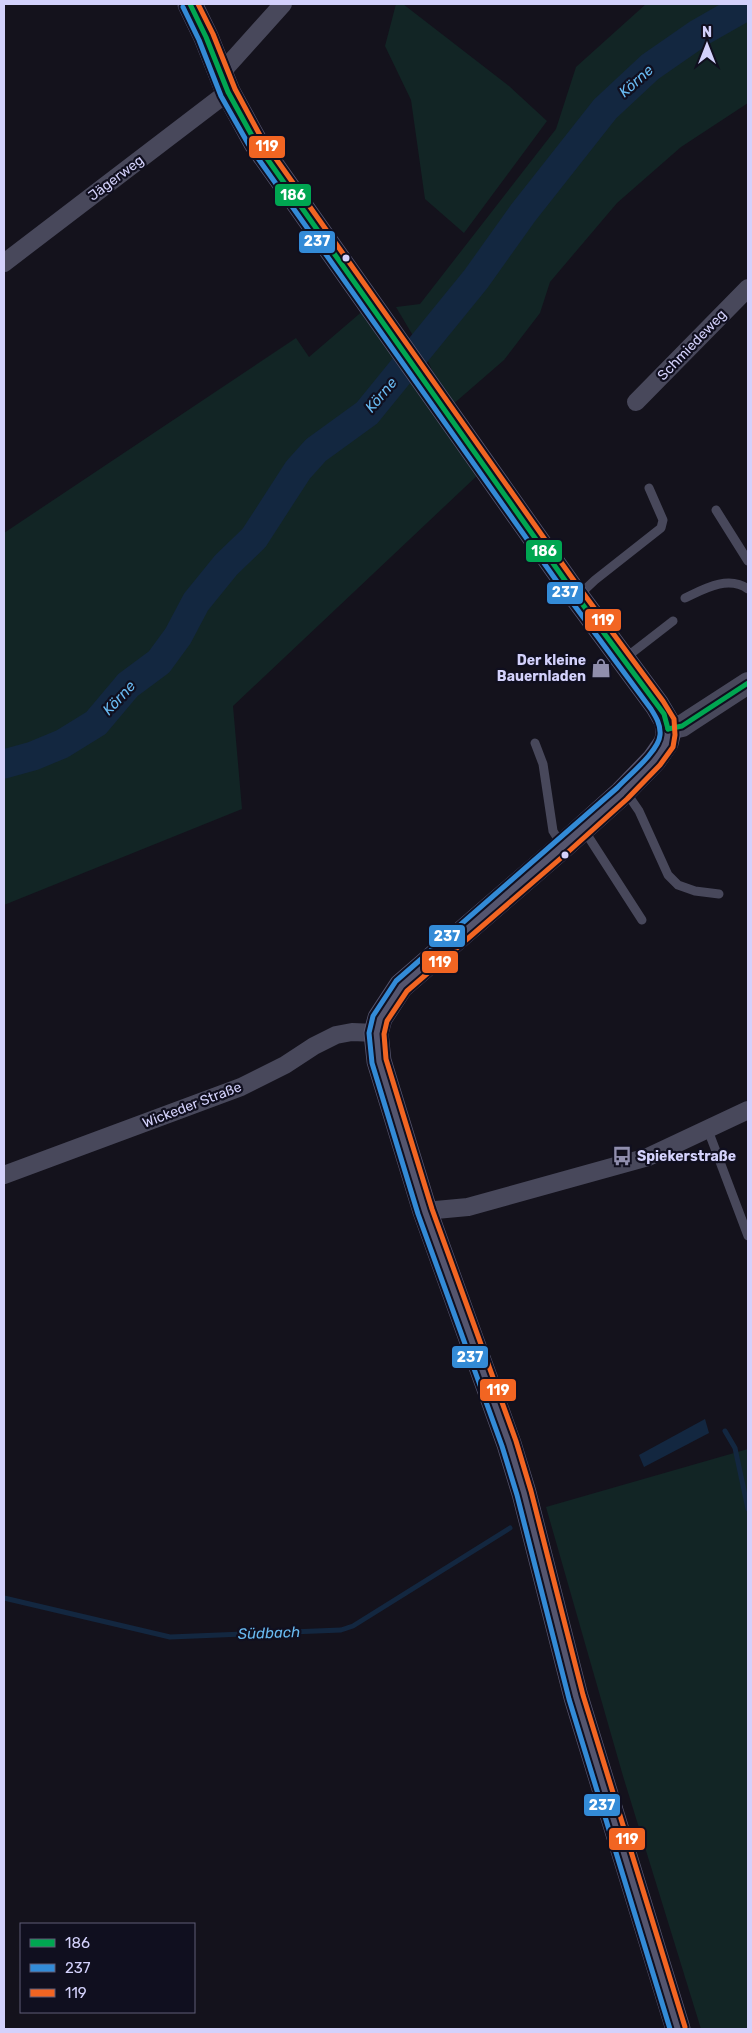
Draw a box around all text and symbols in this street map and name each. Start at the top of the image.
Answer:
north arrow [682,20,732,70]
text: N [702,24,712,41]
water label: Körne [615,60,657,101]
line badge: 119 [248,135,286,159]
text: 119 [256,138,278,155]
street label: Jägerweg [85,152,147,204]
line badge: 186 [274,183,312,207]
text: 186 [280,187,306,204]
line badge: 237 [298,230,336,254]
text: 237 [304,233,330,250]
unlabelled marker [341,253,351,263]
street label: Schmiedeweg [654,306,730,384]
water label: Körne [361,373,401,416]
line badge: 186 [525,539,563,563]
text: 186 [531,543,557,560]
line badge: 237 [546,581,584,605]
text: 237 [552,584,578,601]
line badge: 119 [584,608,622,632]
text: 119 [592,612,614,629]
place label: Der kleine Bauernladen [497,652,586,685]
shop icon: Der kleine Bauernladen [590,657,612,679]
water label: Körne [99,677,140,719]
unlabelled marker [560,850,570,860]
line badge: 237 [428,924,466,948]
text: 237 [434,928,460,945]
line badge: 119 [421,950,459,974]
text: 119 [429,954,451,971]
street label: Wickeder Straße [140,1078,244,1132]
bus stop icon: Spiekerstraße [611,1145,633,1167]
place label: Spiekerstraße [637,1148,736,1165]
line badge: 237 [451,1345,489,1369]
text: 237 [457,1349,483,1366]
line badge: 119 [479,1378,517,1402]
text: 119 [487,1382,509,1399]
water label: Südbach [238,1623,300,1643]
line badge: 237 [583,1793,621,1817]
text: 237 [589,1797,615,1814]
line badge: 119 [608,1827,646,1851]
text: 119 [616,1831,638,1848]
legend [20,1923,195,2013]
text: 186 [65,1934,90,1952]
text: 237 [65,1959,91,1977]
text: 119 [65,1984,87,2002]

